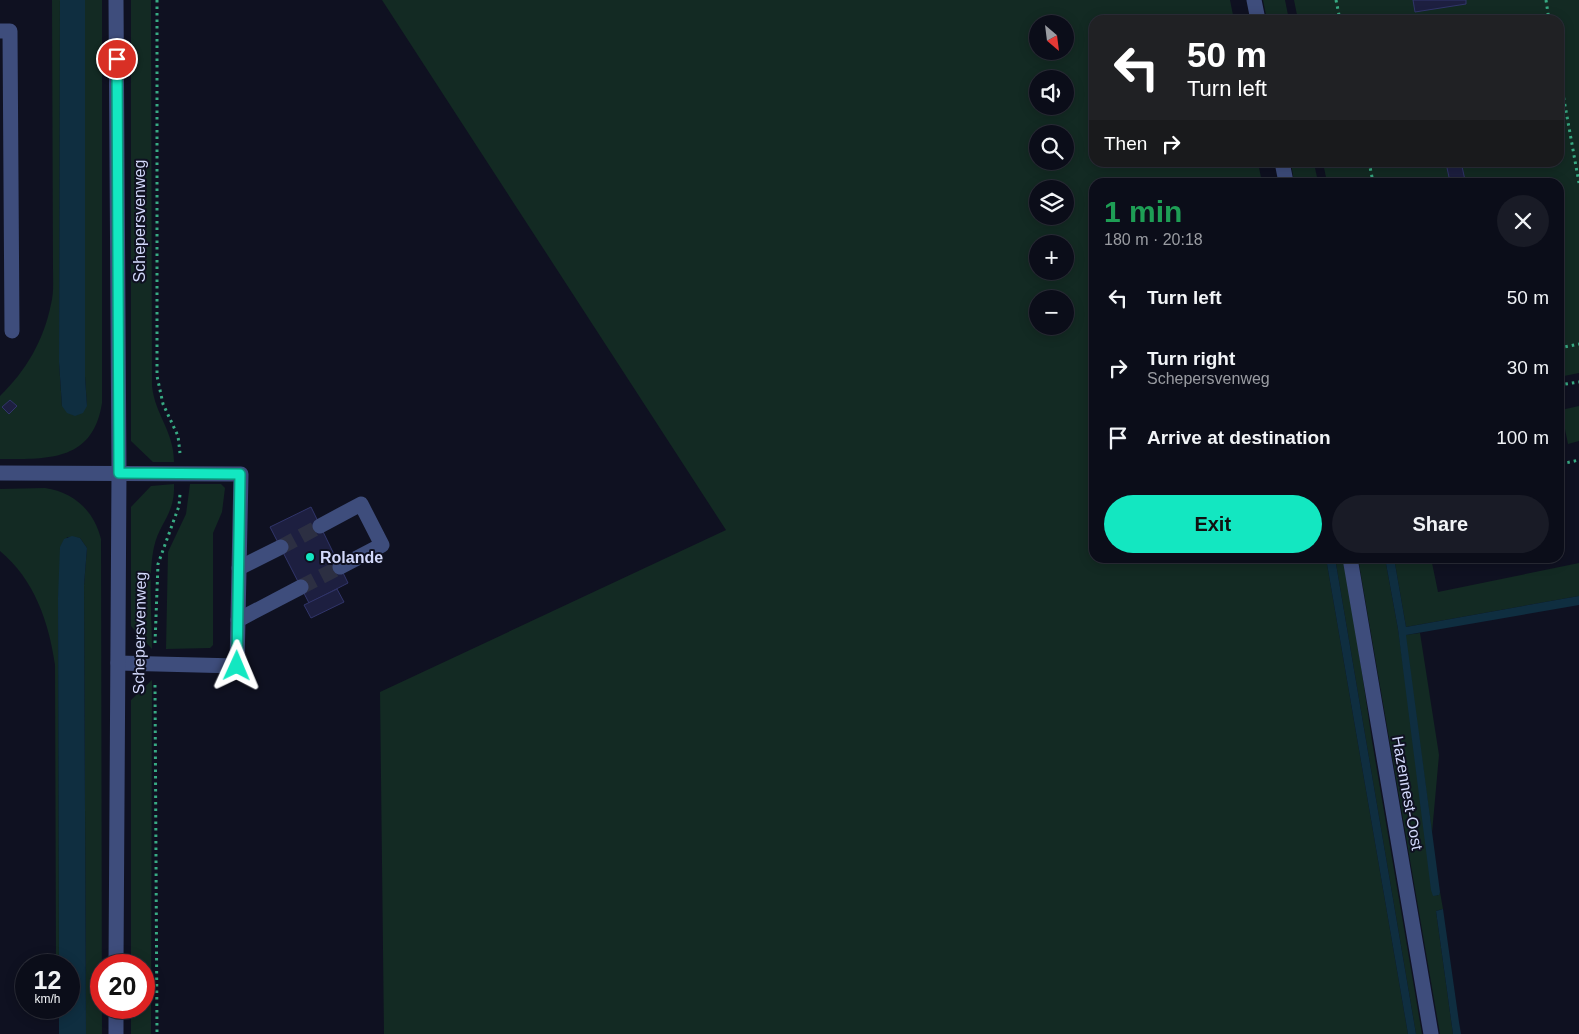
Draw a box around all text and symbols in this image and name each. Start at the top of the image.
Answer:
north arrow [1029,15,1074,60]
map controls [1029,15,1074,335]
icon: left [1104,35,1169,100]
text: 50 m [1187,35,1267,74]
pin [96,38,138,80]
icon: arrive [103,45,131,73]
button: sound [1029,70,1074,115]
text: Turn left [1187,76,1267,101]
button: search [1029,125,1074,170]
icon: right [1157,130,1185,158]
text: Then [1104,133,1147,154]
street label: Schepersvenweg [131,160,148,282]
button: layers [1029,180,1074,225]
text: 1 min [1104,195,1182,228]
button: close [1497,195,1549,247]
text: 180 m · 20:18 [1104,231,1203,248]
button: + [1029,235,1074,280]
icon: left [1104,284,1132,312]
text: Turn left [1147,287,1222,308]
text: 50 m [1507,287,1549,308]
button: − [1029,290,1074,335]
text: Turn right [1147,348,1235,369]
icon: right [1104,354,1132,382]
text: 30 m [1507,357,1549,378]
text: Schepersvenweg [1147,370,1270,387]
icon: arrive [1104,424,1132,452]
text: Arrive at destination [1147,427,1331,448]
text: 100 m [1496,427,1549,448]
button: Exit [1104,495,1322,553]
button: Share [1332,495,1549,553]
place label: Rolande [320,549,383,566]
marker: Rolande [304,551,316,563]
street label: Schepersvenweg [130,571,149,695]
position arrow [210,639,262,691]
street label: Hazennest-Oost [1389,735,1426,852]
speed limit sign: 20 [90,954,155,1019]
text: 12 [34,966,61,994]
text: km/h [34,992,61,1006]

